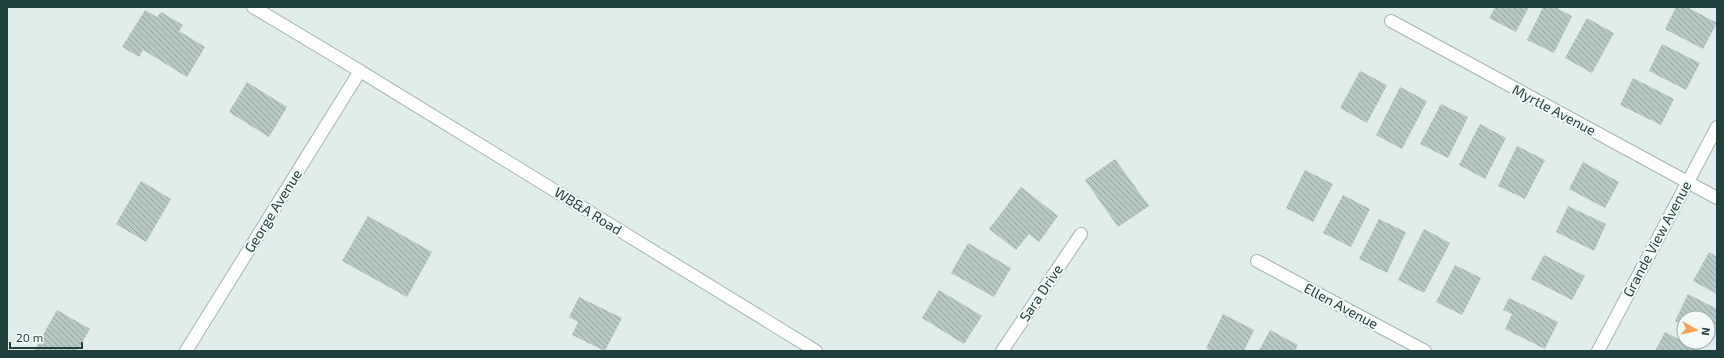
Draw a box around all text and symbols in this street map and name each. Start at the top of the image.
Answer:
street label: Myrtle Avenue [1510,80,1599,139]
street label: George Avenue [240,166,305,255]
street label: Grande View Avenue [1619,178,1694,300]
street label: WB&A Road [551,183,625,238]
street label: Sara Drive [1015,261,1066,325]
street label: Ellen Avenue [1301,279,1381,332]
north arrow [1676,310,1716,350]
scale bar [10,324,82,350]
text: N [1699,327,1713,336]
text: 20 m [16,330,43,344]

